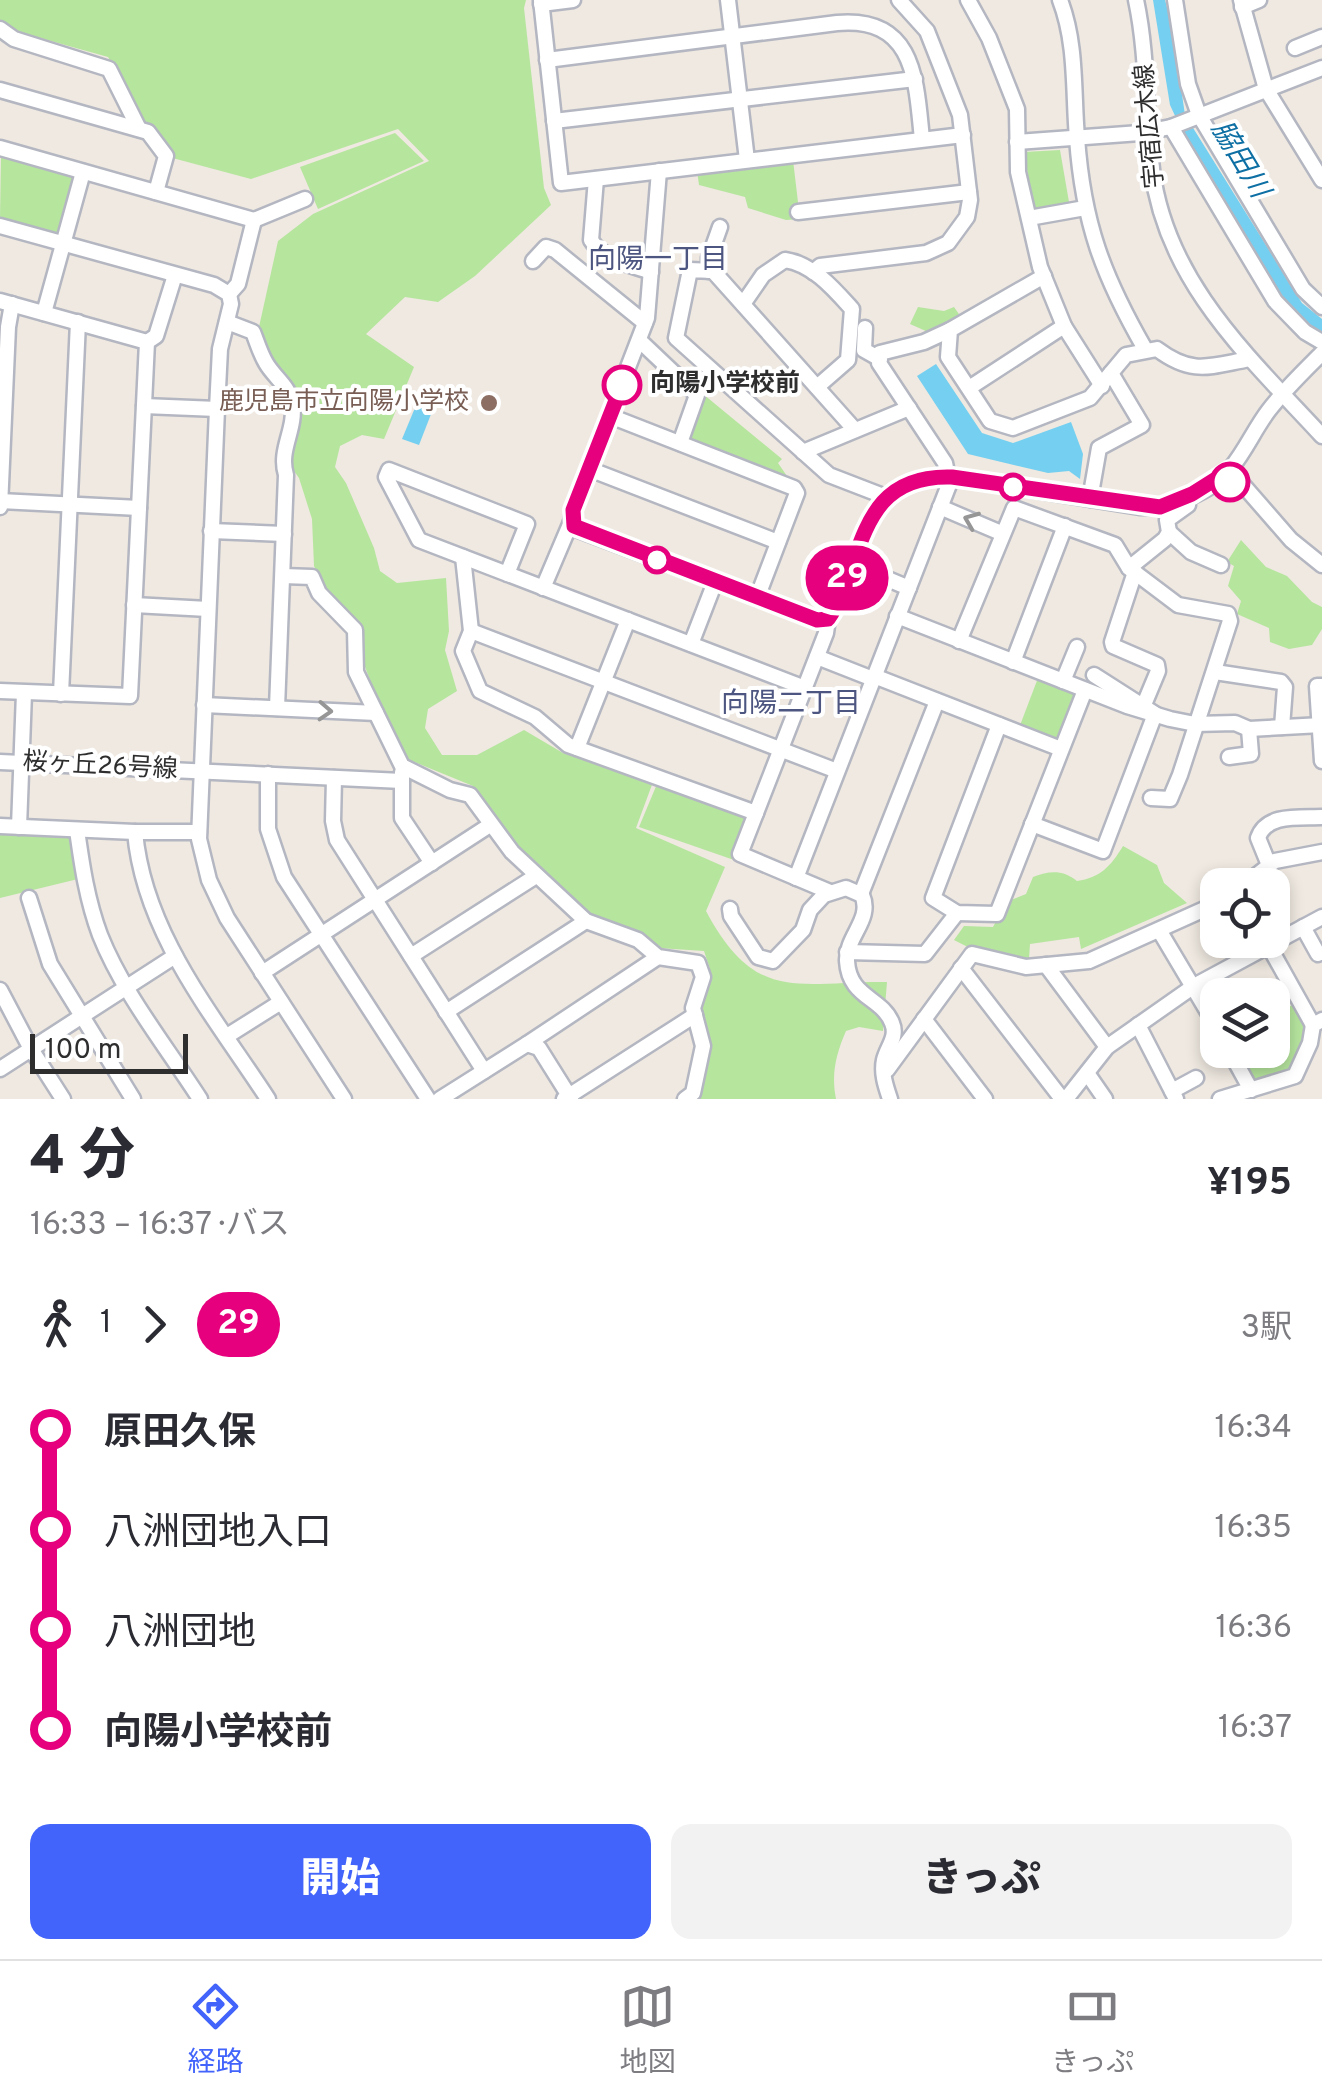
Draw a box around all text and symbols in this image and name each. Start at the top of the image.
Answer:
street label: 宇宿広木線 [1130,62,1172,190]
water label: 脇田川 [1202,115,1278,208]
district label: 向陽一丁目 [588,243,728,279]
marker: 向陽小学校前 [603,366,641,404]
place label: 向陽小学校前 [650,369,800,401]
place label: 鹿児島市立向陽小学校 [219,387,469,419]
marker: 鹿児島市立向陽小学校 [478,392,500,414]
unlabelled marker [1211,463,1249,501]
unlabelled marker [1000,474,1026,500]
one-way arrow [963,512,981,532]
line badge: 29 [802,546,892,610]
unlabelled marker [644,547,670,573]
text: 29 [826,556,868,600]
district label: 向陽二丁目 [721,687,861,723]
one-way arrow [317,700,333,721]
street label: 桜ヶ丘26号線 [22,747,178,787]
map controls [1200,868,1290,1068]
button: locate [1200,868,1290,958]
button: layers [1200,978,1290,1068]
scale bar [30,1029,188,1074]
text: 100 m [45,1033,121,1069]
text: 4 分 [30,1124,135,1194]
text: ¥195 [1207,1160,1292,1209]
text: 16:33 – 16:37 · バス [30,1206,290,1246]
icon: walk [30,1297,85,1352]
icon: forward [127,1297,182,1352]
text: 29 [217,1302,260,1346]
text: 1 [100,1304,112,1344]
text: 3駅 [1241,1309,1292,1349]
text: 16:34 [1215,1409,1292,1449]
text: 原田久保 [104,1410,256,1459]
text: 16:35 [1215,1509,1292,1549]
text: 八洲団地入口 [104,1510,332,1559]
text: 16:36 [1215,1609,1292,1649]
text: 八洲団地 [104,1610,256,1659]
text: 16:37 [1218,1709,1292,1749]
text: 向陽小学校前 [104,1710,332,1759]
button: 開始 [30,1824,651,1939]
button: きっぷ [671,1824,1292,1939]
tab: 経路 [188,1979,244,2082]
tab: 地図 [620,1979,676,2082]
tab: きっぷ [1051,1979,1134,2082]

